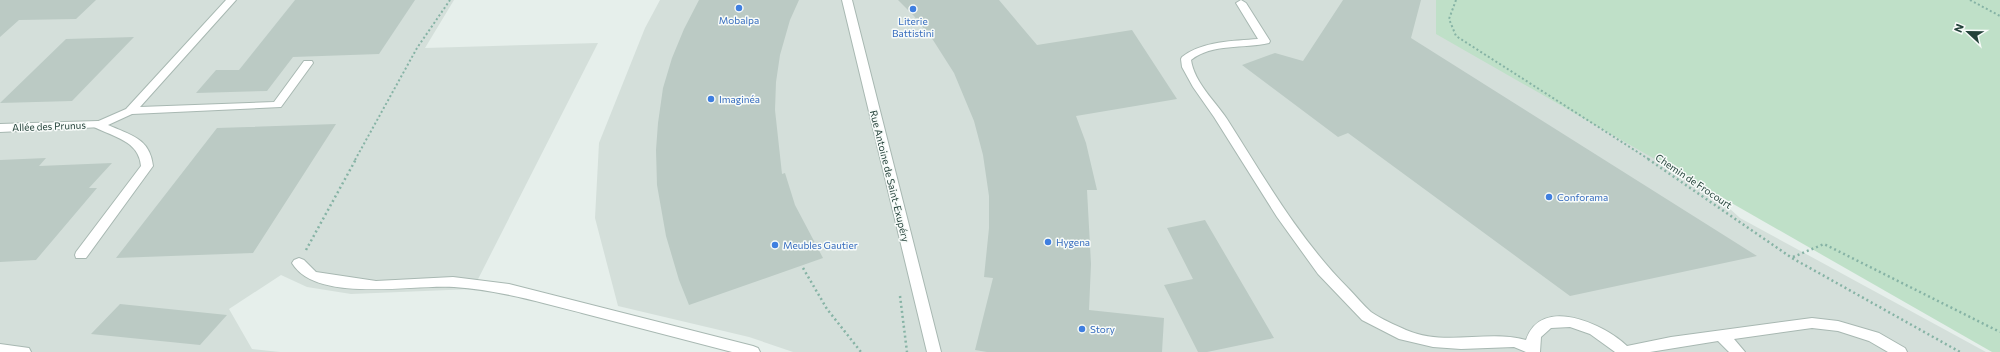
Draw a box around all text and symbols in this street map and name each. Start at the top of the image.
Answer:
marker: Mobalpa [734,3,744,13]
marker: Literie Battistini [908,4,918,14]
north arrow [1948,12,1988,52]
place label: Mobalpa [719,14,759,26]
place label: Literie Battistini [892,15,934,39]
text: N [1951,22,1966,34]
place label: Imaginéa [719,93,760,105]
marker: Imaginéa [706,94,716,104]
street label: Rue Antoine de Saint-Exupéry [868,109,912,243]
street label: Allée des Prunus [12,119,86,133]
street label: Chemin de Frocourt [1653,151,1735,211]
place label: Conforama [1557,191,1608,203]
marker: Conforama [1544,192,1554,202]
place label: Hygena [1056,236,1090,248]
marker: Hygena [1043,237,1053,247]
place label: Meubles Gautier [783,239,858,251]
marker: Meubles Gautier [770,240,780,250]
place label: Story [1090,323,1115,335]
marker: Story [1077,324,1087,334]

